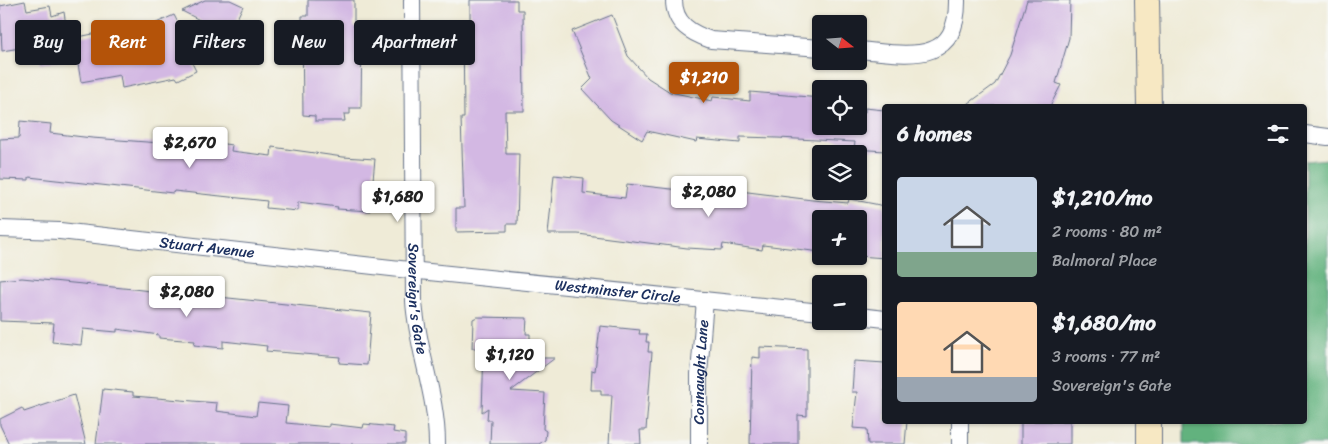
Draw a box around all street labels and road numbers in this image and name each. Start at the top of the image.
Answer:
street label: Stuart Avenue [158,229,256,266]
street label: Sovereign's Gate [401,243,435,357]
street label: Westminster Circle [554,272,682,311]
street label: Connaught Lane [686,318,716,425]

